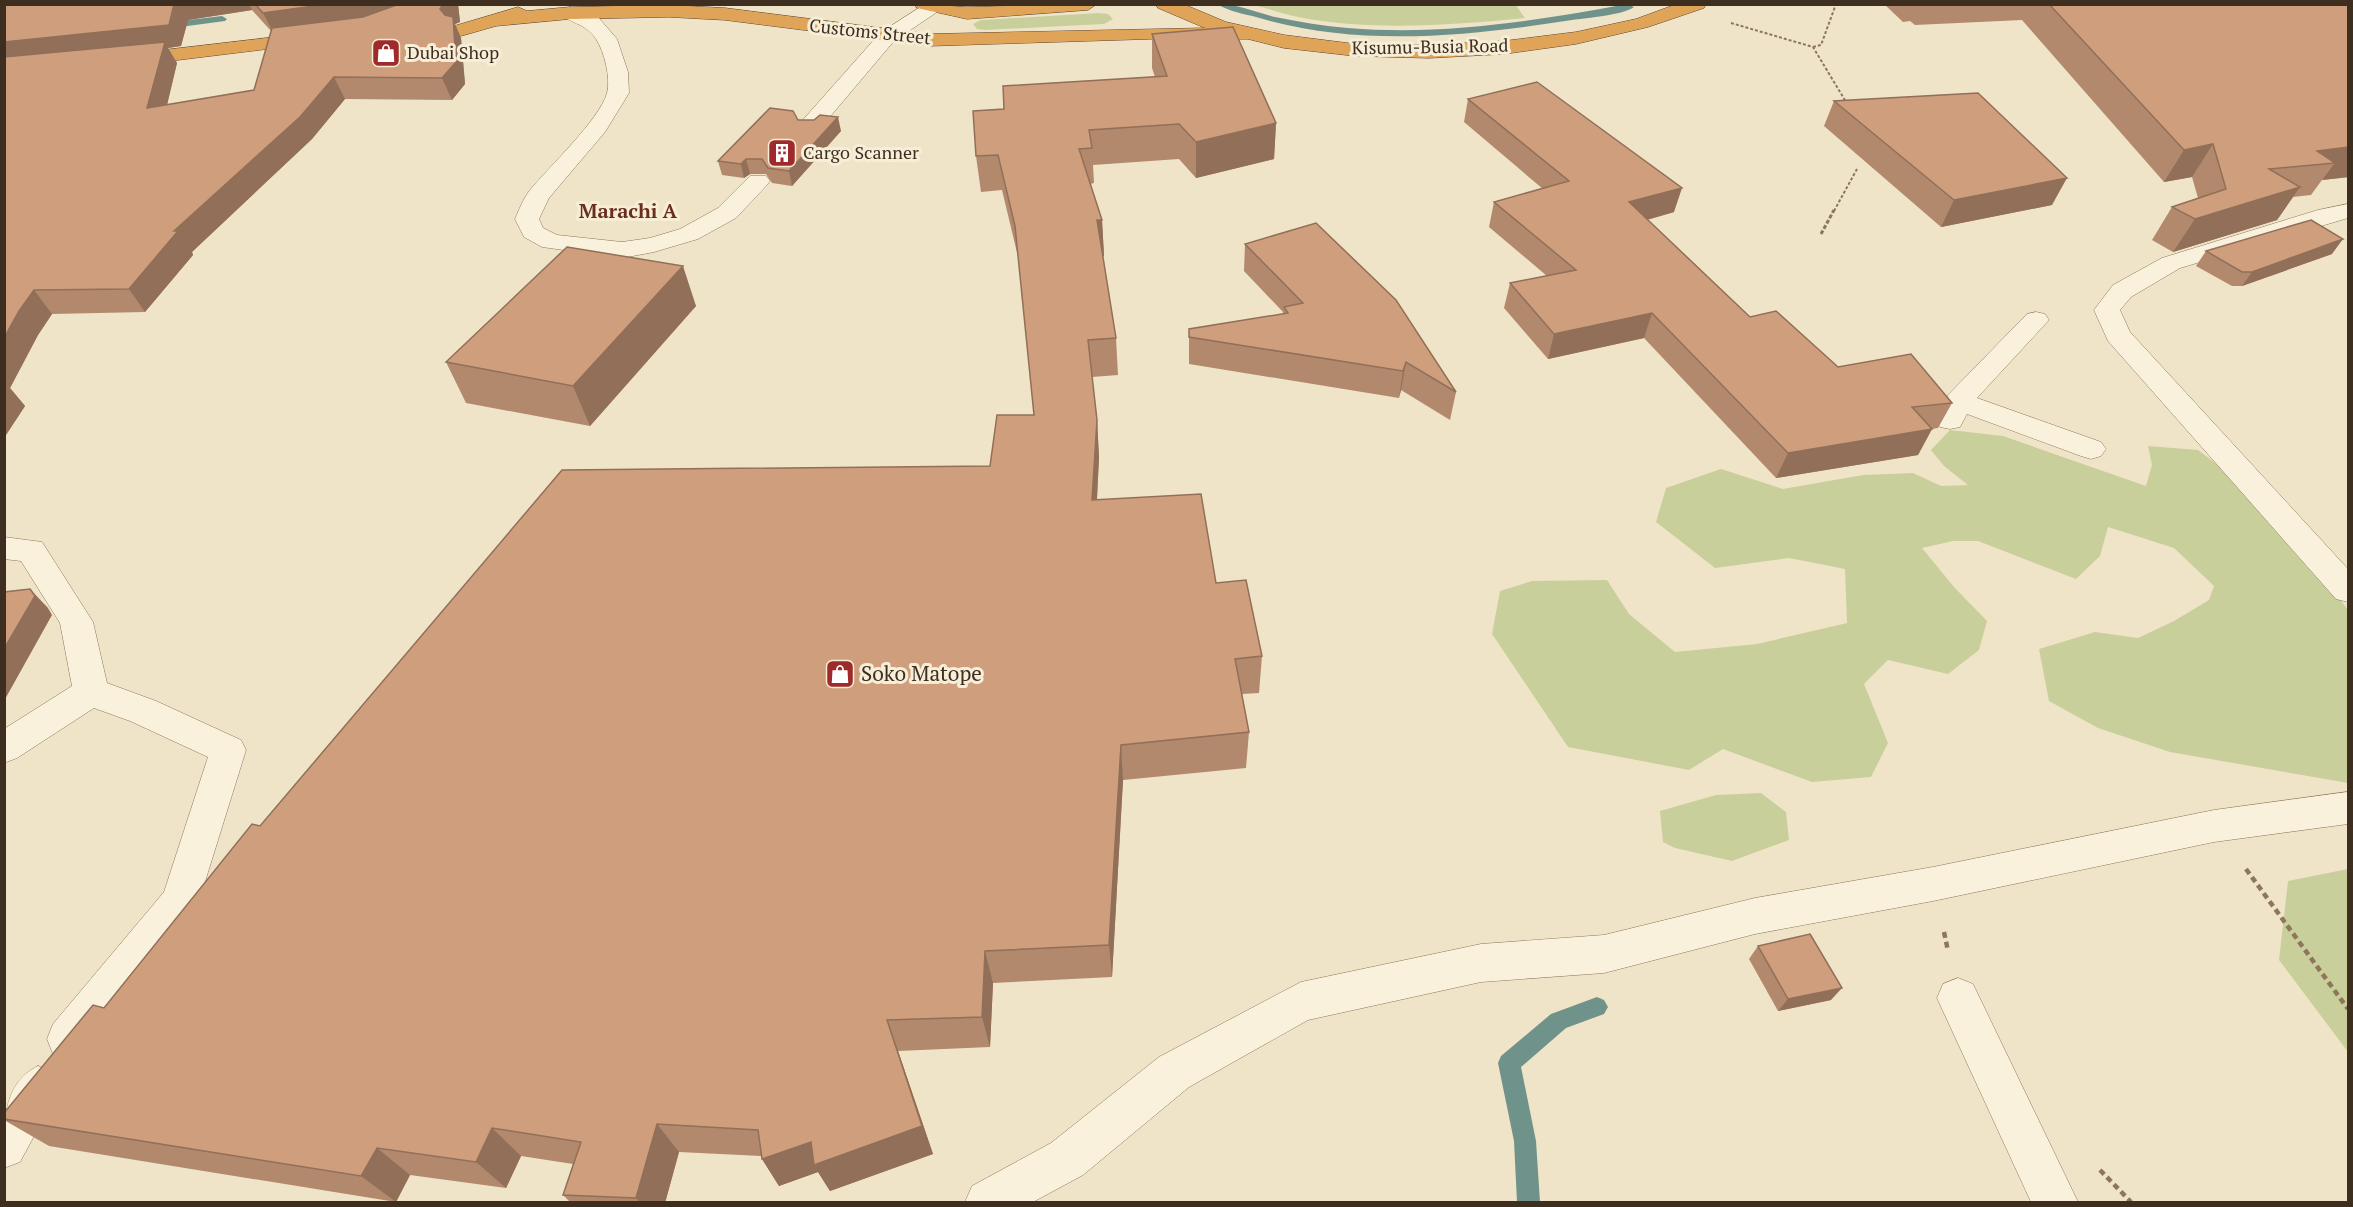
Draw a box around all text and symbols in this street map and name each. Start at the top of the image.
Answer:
street label: Customs Street [808,13,932,49]
street label: Kisumu-Busia Road [1351,33,1509,59]
shop icon: Dubai Shop [370,37,402,69]
place label: Dubai Shop [407,40,499,64]
building icon: Cargo Scanner [766,137,798,169]
place label: Cargo Scanner [803,140,919,164]
district label: Marachi A [579,197,678,224]
shop icon: Soko Matope [824,658,856,690]
place label: Soko Matope [861,659,982,687]

